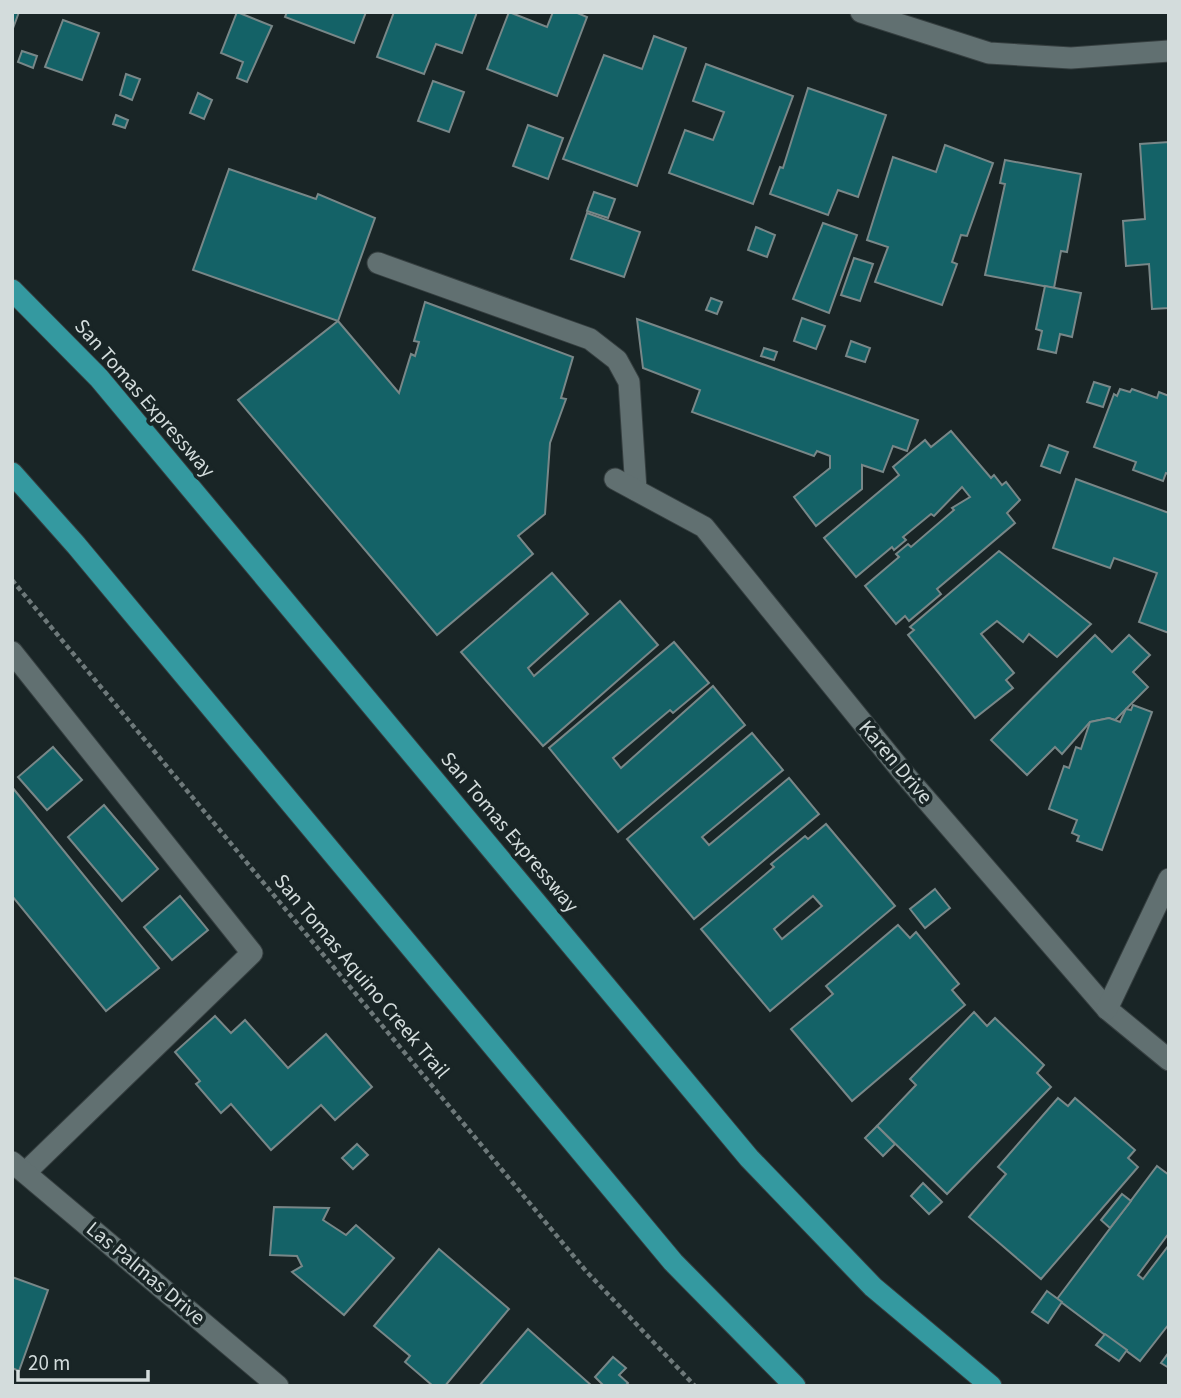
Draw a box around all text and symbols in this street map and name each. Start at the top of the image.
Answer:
street label: San Tomas Expressway [68,312,223,484]
street label: Karen Drive [852,714,940,810]
street label: San Tomas Expressway [434,745,586,919]
street label: San Tomas Aquino Creek Trail [267,867,457,1085]
street label: Las Palmas Drive [80,1214,212,1332]
scale bar [18,1338,147,1382]
text: 20 m [28,1348,70,1378]

